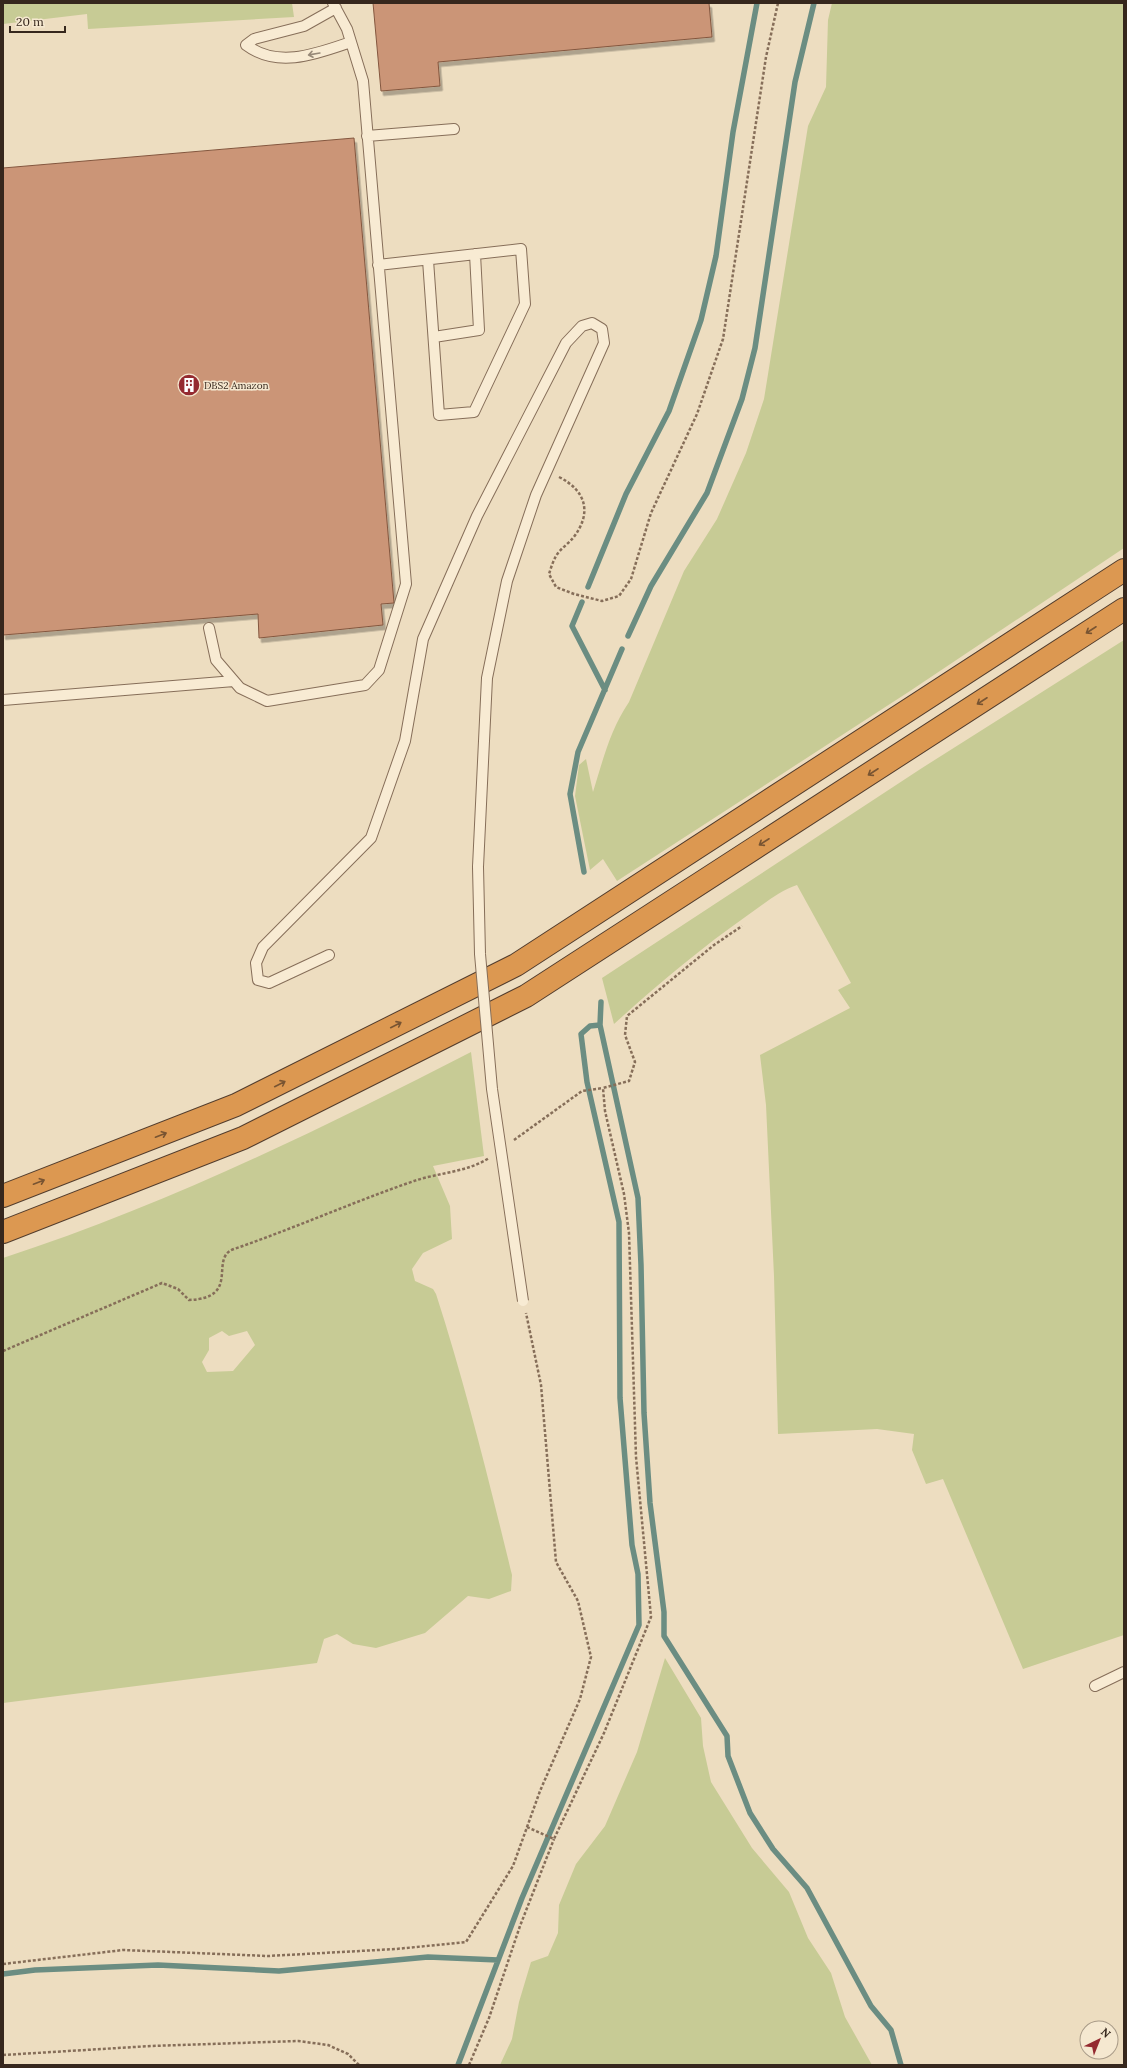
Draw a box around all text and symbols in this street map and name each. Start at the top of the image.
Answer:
scale bar [10,8,65,34]
text: 20 m [16,14,44,29]
one-way arrow [308,50,321,58]
building icon: DBS2 Amazon [176,372,202,398]
place label: DBS2 Amazon [204,379,269,392]
one-way arrow [1086,626,1097,634]
one-way arrow [977,697,988,705]
one-way arrow [867,768,879,776]
one-way arrow [759,838,770,846]
one-way arrow [390,1021,402,1028]
one-way arrow [274,1079,286,1087]
one-way arrow [154,1131,166,1138]
one-way arrow [33,1178,45,1186]
north arrow [1079,2020,1119,2060]
text: N [1098,2025,1114,2041]

